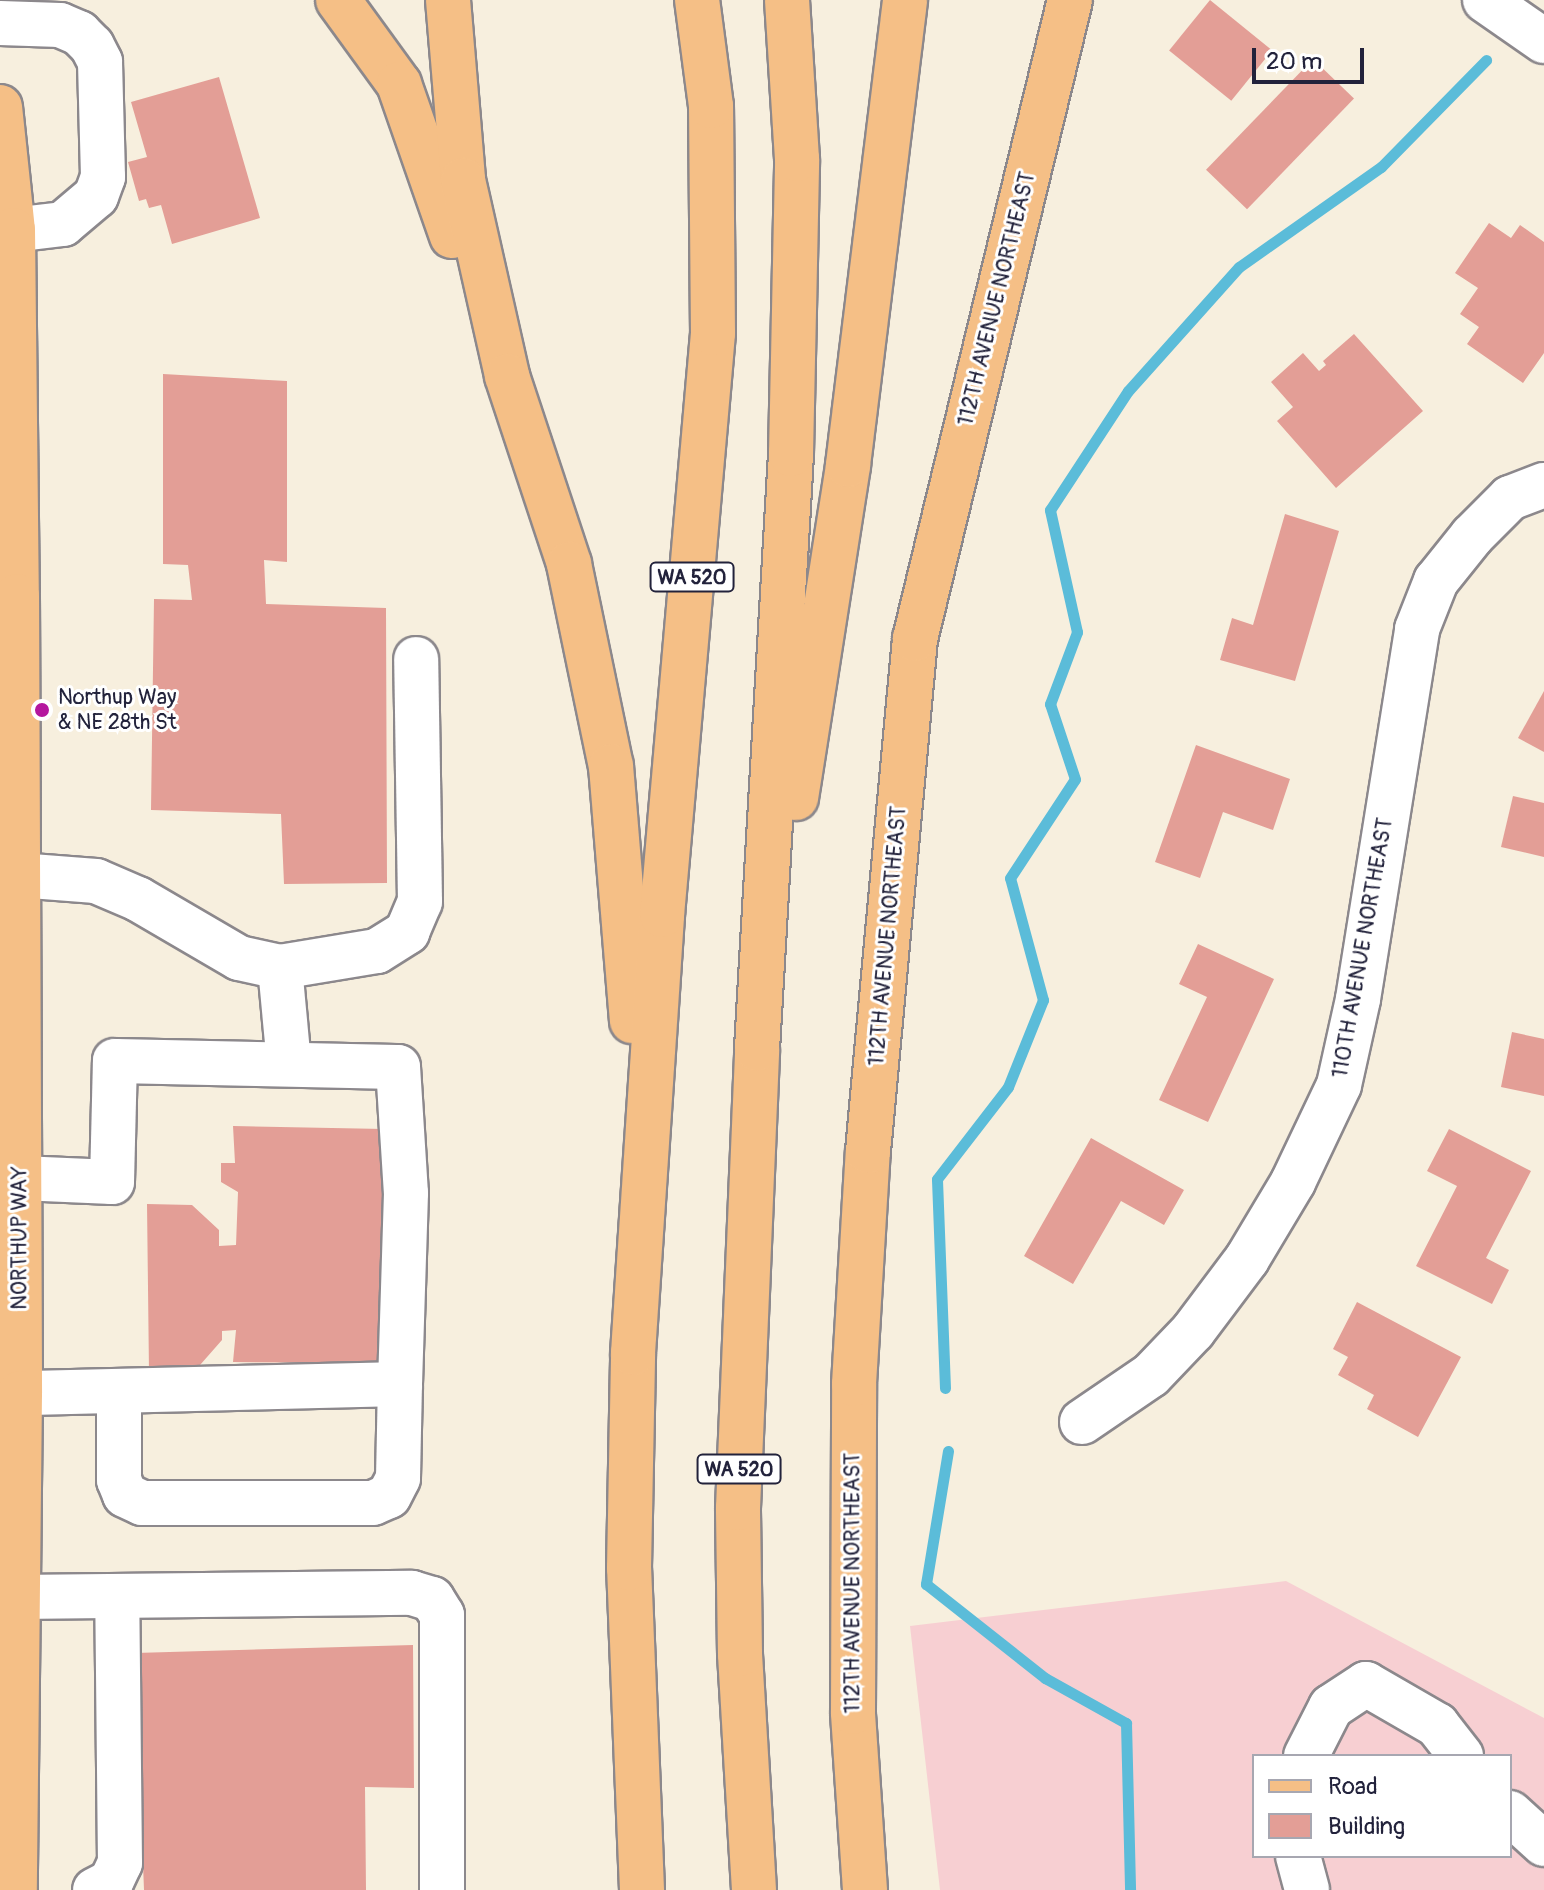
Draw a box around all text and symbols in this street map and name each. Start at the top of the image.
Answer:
scale bar [1256,32,1368,82]
text: 20 m [1266,47,1322,76]
street label: 112TH AVENUE NORTHEAST [953,169,1041,429]
road number: WA 520 [648,561,736,593]
place label: Northup Way & NE 28th St [58,684,177,736]
marker: Northup Way & NE 28th St [33,701,51,719]
street label: 112TH AVENUE NORTHEAST [863,805,913,1067]
street label: 110TH AVENUE NORTHEAST [1327,816,1399,1080]
street label: NORTHUP WAY [7,1166,33,1310]
street label: 112TH AVENUE NORTHEAST [840,1452,866,1714]
road number: WA 520 [695,1453,783,1485]
legend [1252,1754,1512,1858]
text: Road [1328,1772,1378,1801]
text: Building [1328,1812,1405,1841]

